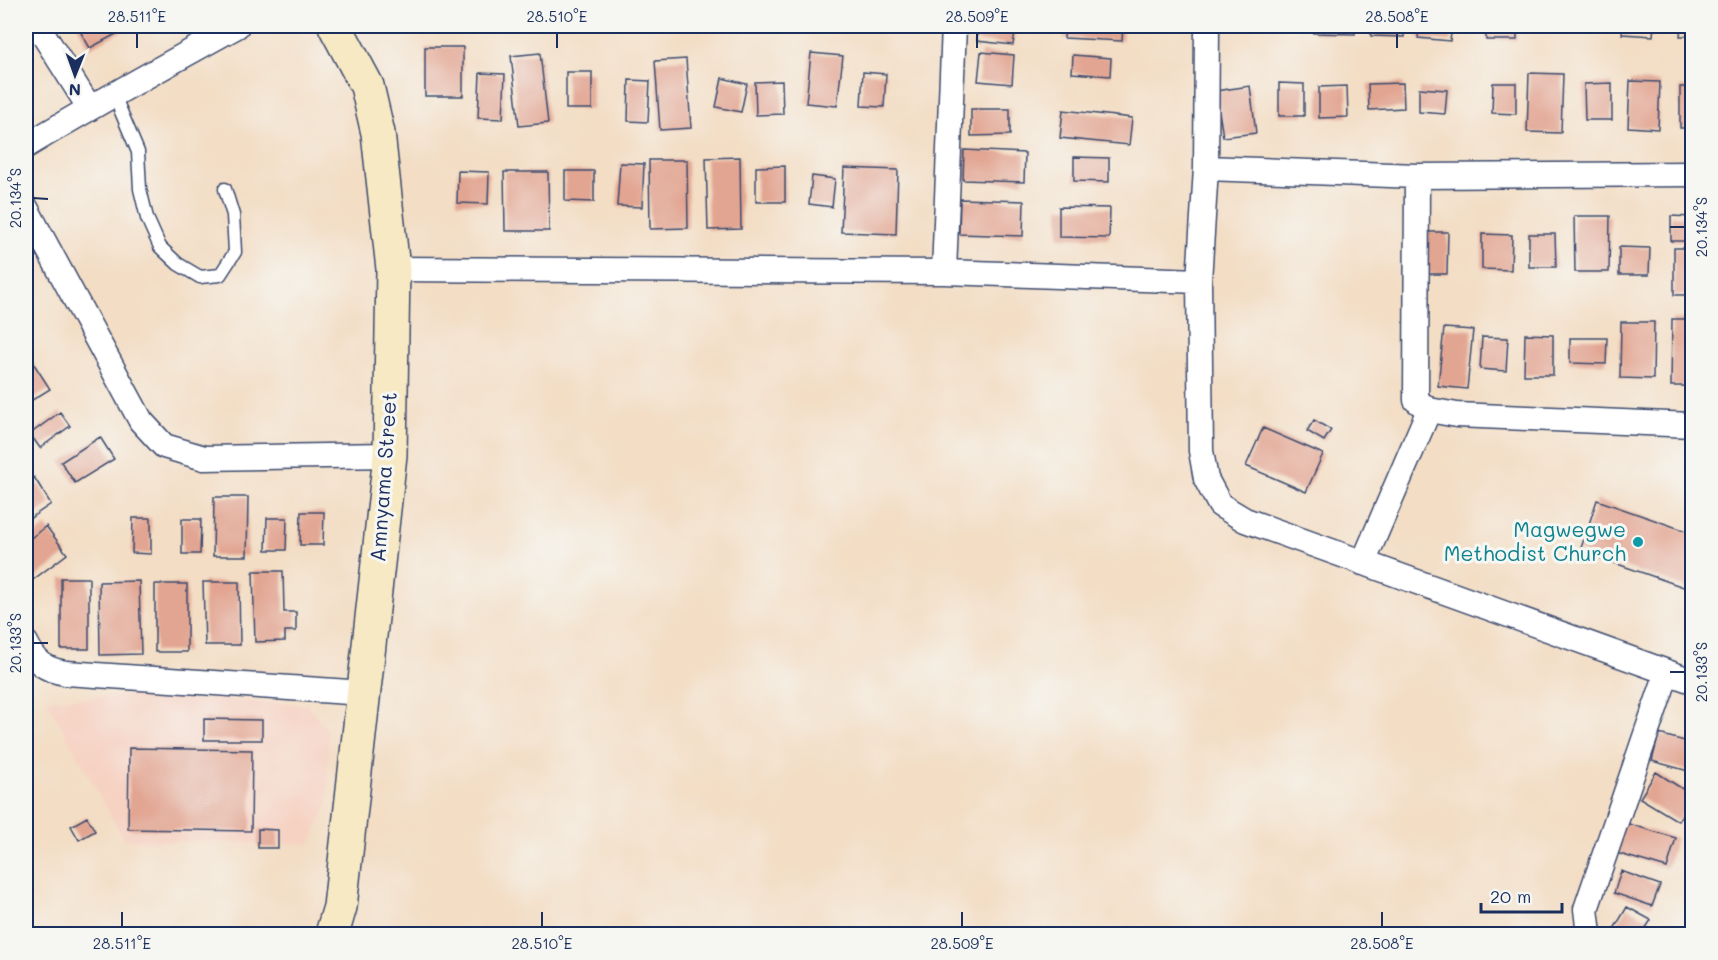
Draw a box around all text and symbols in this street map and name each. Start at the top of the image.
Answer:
text: 28.511°E [108,6,167,26]
text: 28.510°E [527,6,588,26]
text: 28.509°E [945,6,1009,26]
text: 28.508°E [1365,6,1429,26]
north arrow [45,45,105,105]
text: N [68,80,81,101]
text: 20.134°S [5,168,25,228]
text: 20.134°S [1691,197,1711,257]
street label: Amnyama Street [363,391,402,563]
place label: Magwegwe Methodist Church [1444,515,1626,566]
marker: Magwegwe Methodist Church [1631,535,1645,549]
text: 20.133°S [5,613,25,673]
text: 20.133°S [1691,642,1711,702]
scale bar [1481,876,1562,914]
text: 20 m [1490,884,1531,908]
text: 28.511°E [93,933,152,953]
text: 28.510°E [512,933,573,953]
text: 28.509°E [930,933,994,953]
text: 28.508°E [1350,933,1414,953]

